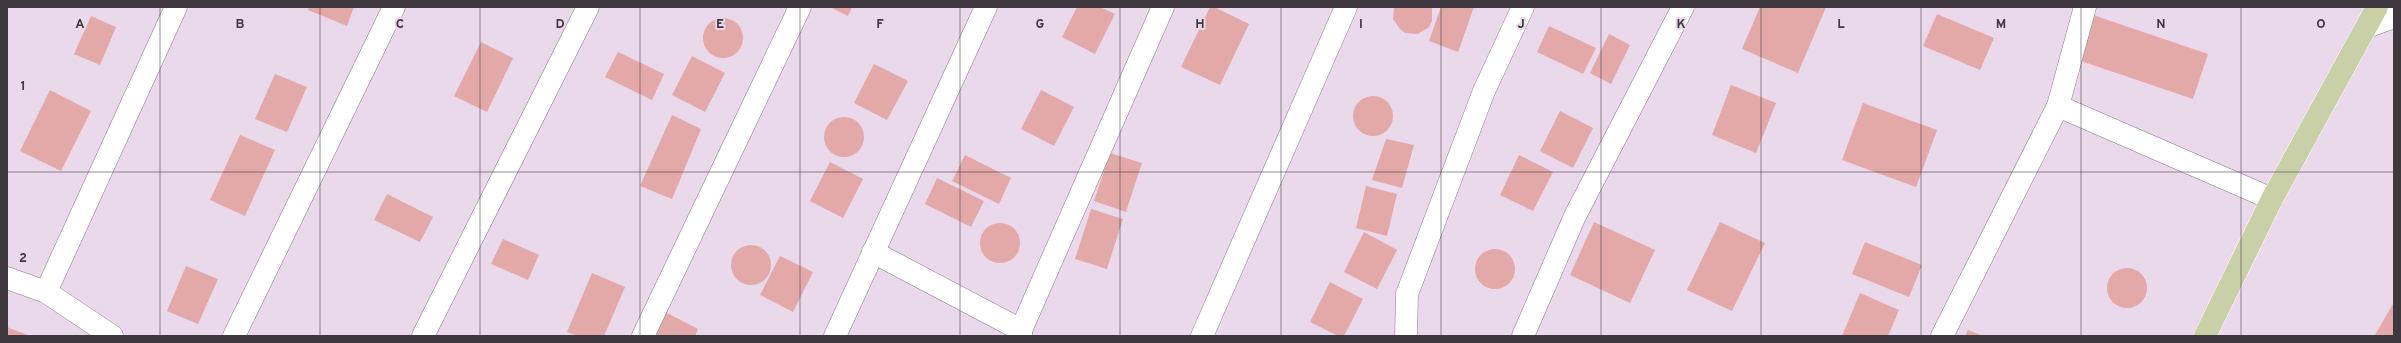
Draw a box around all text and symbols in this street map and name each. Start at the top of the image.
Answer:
text: A [75,17,85,33]
text: B [236,17,245,33]
text: C [396,17,404,33]
text: D [555,17,565,33]
text: E [716,17,724,33]
text: F [876,17,884,33]
text: G [1036,17,1045,33]
text: H [1195,17,1205,33]
text: I [1359,17,1363,33]
text: J [1517,17,1525,33]
text: K [1676,17,1686,33]
text: L [1837,17,1845,33]
text: M [1996,17,2006,33]
text: N [2156,17,2166,33]
text: O [2316,17,2326,33]
text: 1 [20,79,26,95]
text: 2 [19,251,27,267]

